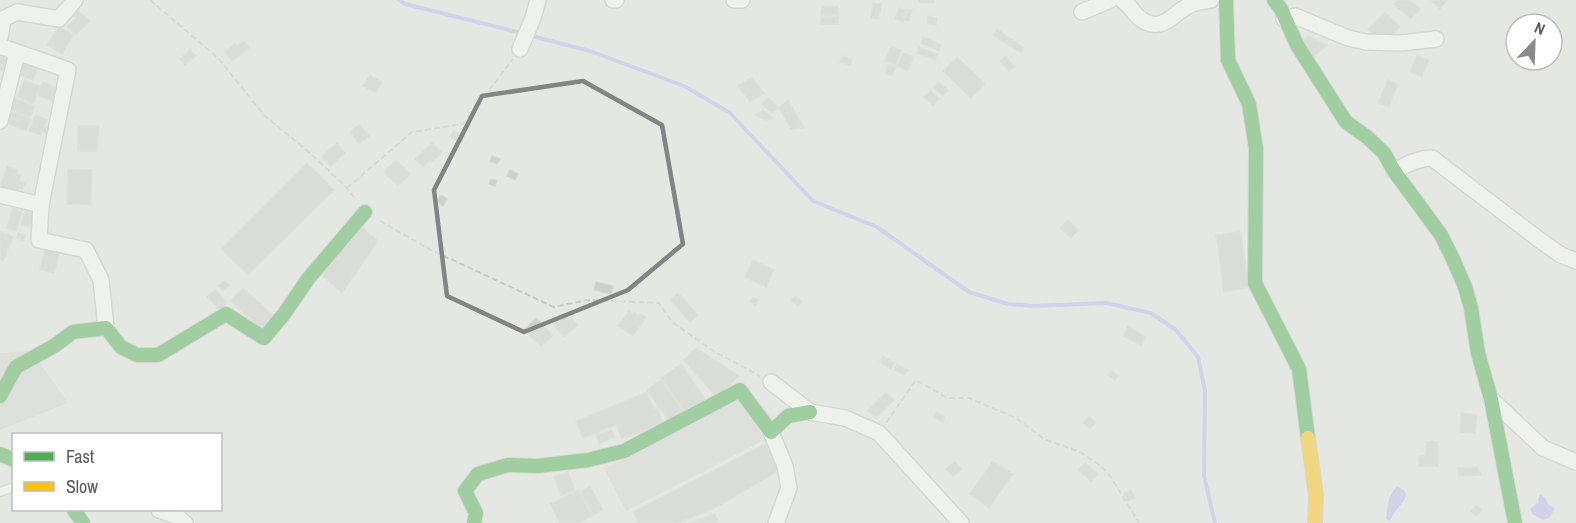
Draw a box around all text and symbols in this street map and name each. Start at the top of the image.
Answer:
north arrow [1504,12,1564,72]
text: N [1531,16,1549,40]
legend [12,433,222,511]
text: Fast [66,444,94,469]
text: Slow [66,474,98,499]

